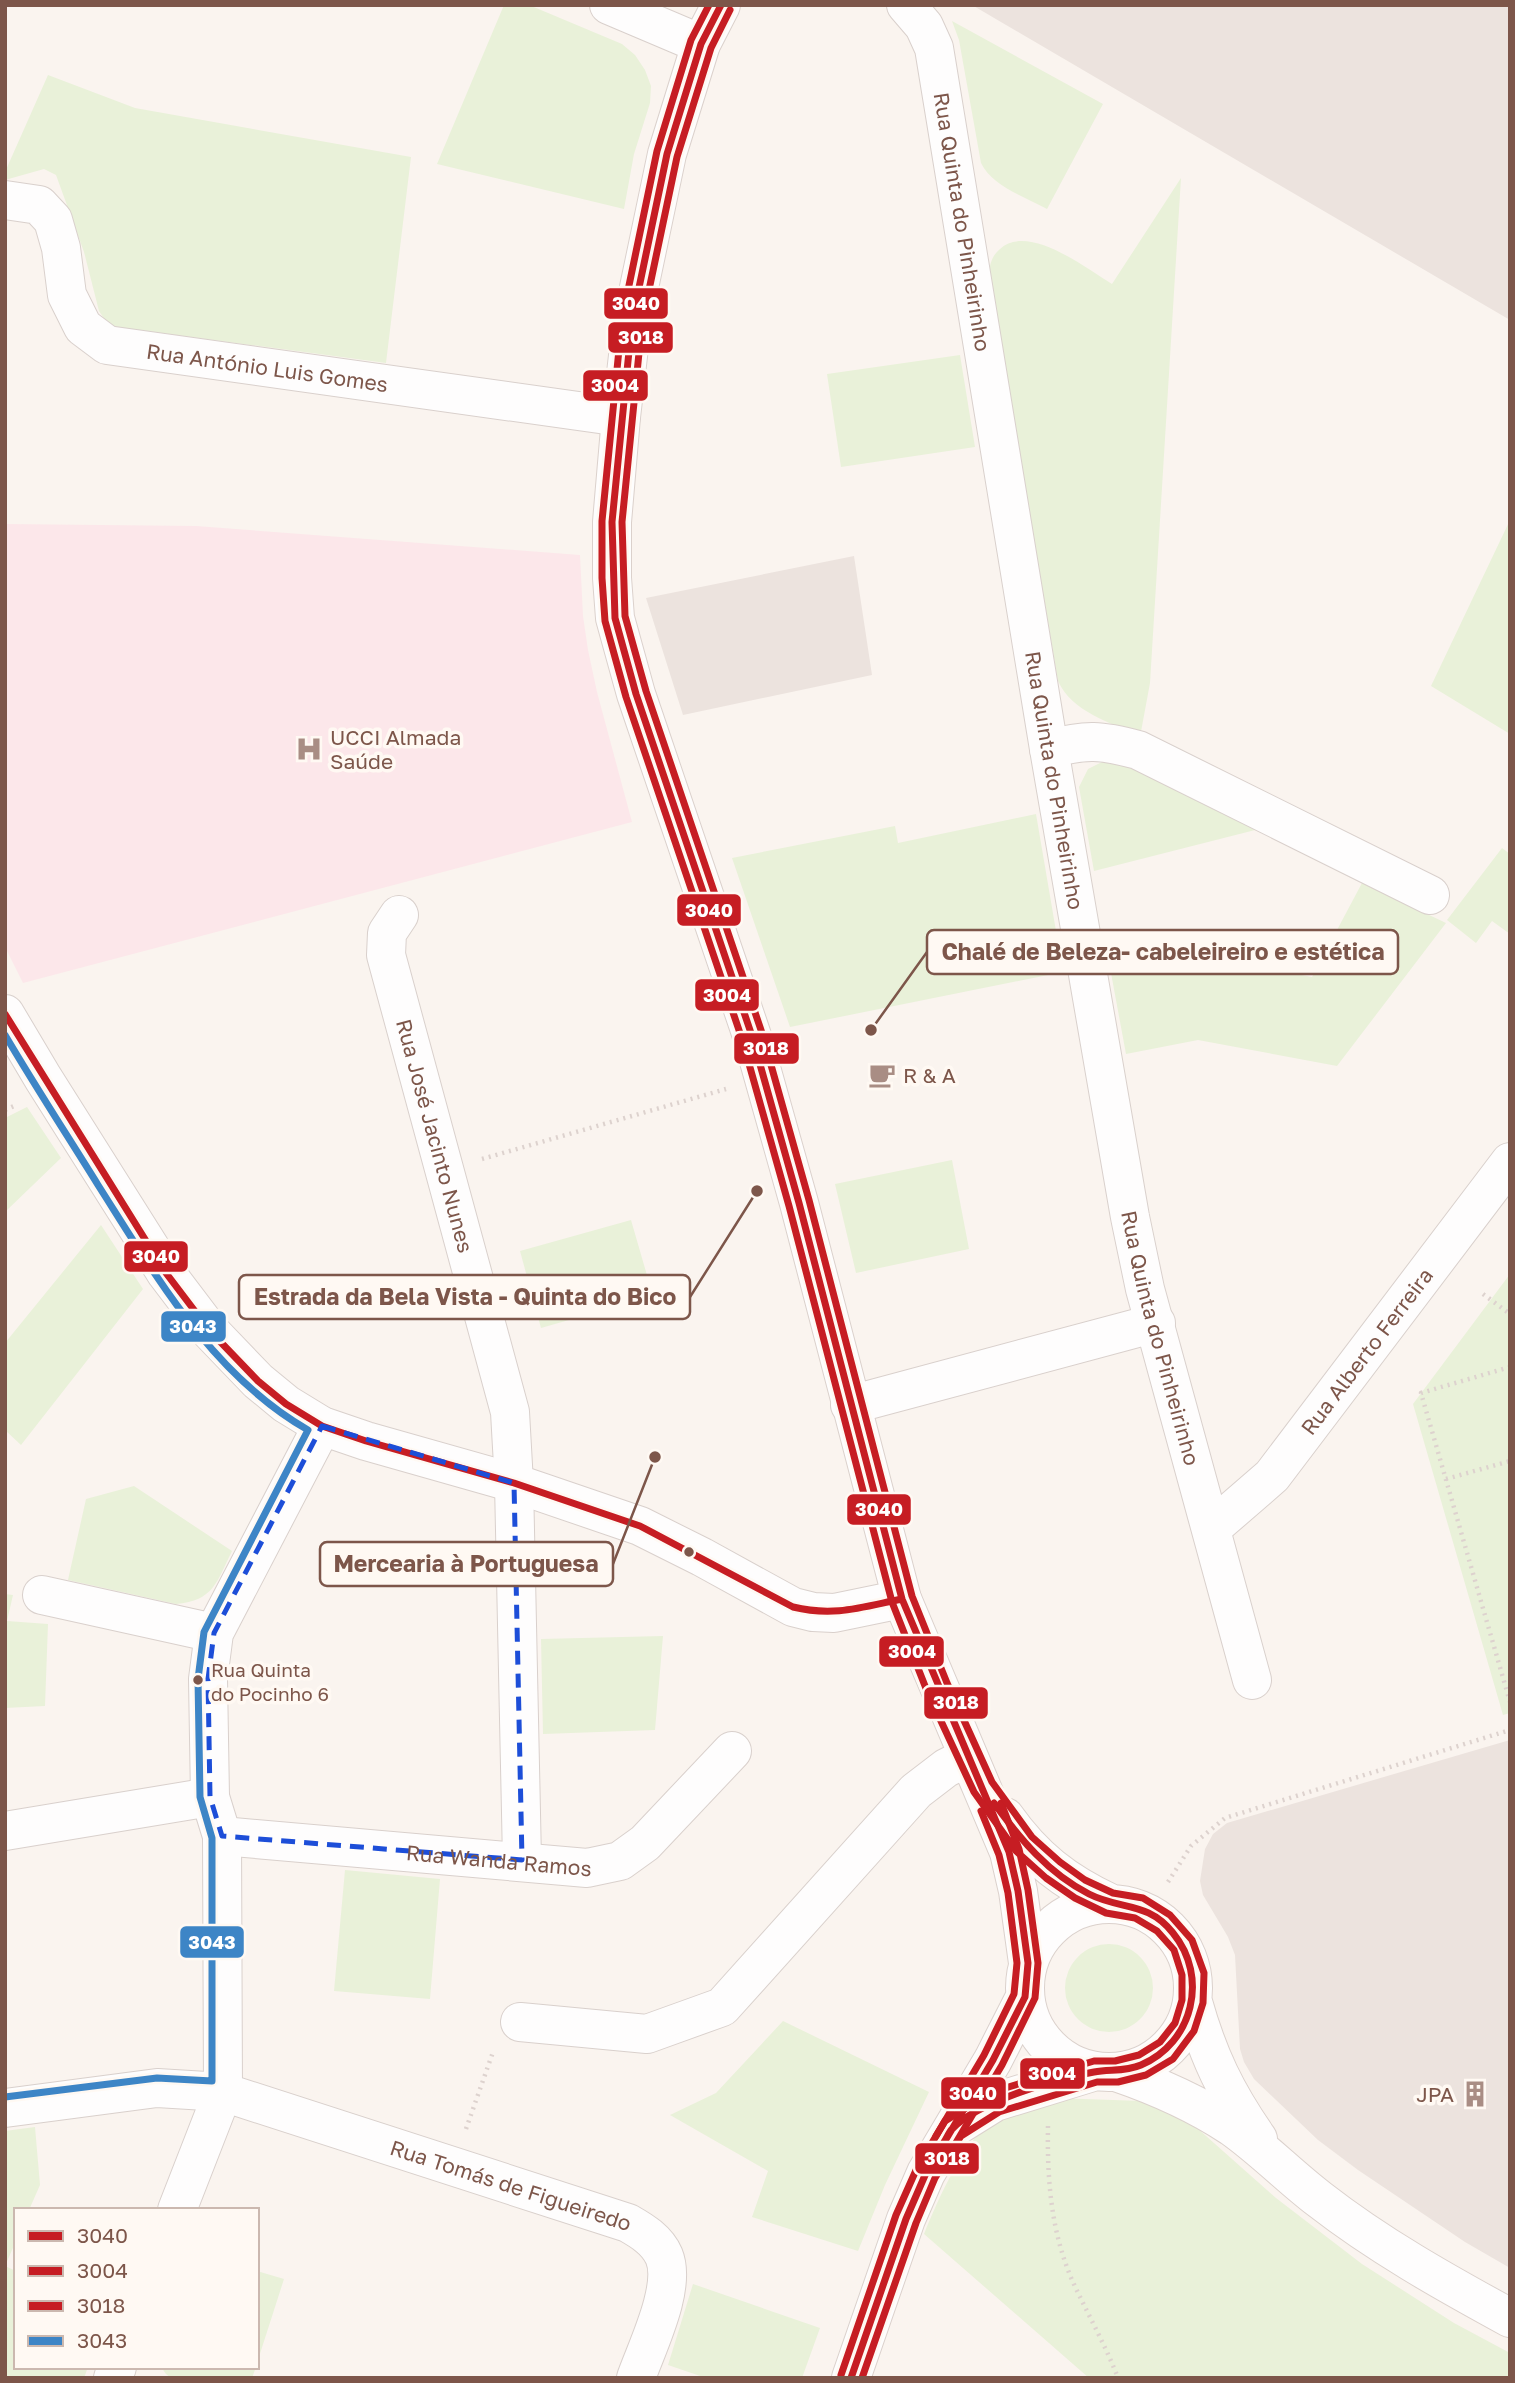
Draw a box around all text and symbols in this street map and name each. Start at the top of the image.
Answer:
street label: Rua Quinta do Pinheirinho [928,90,997,353]
line badge: 3040 [603,287,669,320]
text: 3040 [612,291,660,314]
line badge: 3018 [607,321,674,354]
text: 3018 [618,325,664,348]
street label: Rua António Luis Gomes [145,338,390,397]
line badge: 3004 [582,369,649,402]
text: 3004 [591,373,639,396]
street label: Rua Quinta do Pinheirinho [1020,649,1090,912]
place label: UCCI Almada Saúde [330,724,461,774]
hospital icon: UCCI Almada Saúde [294,734,324,764]
line badge: 3040 [676,893,742,927]
text: 3040 [685,898,733,921]
callout: Chalé de Beleza- cabeleireiro e estética [927,930,1398,974]
text: Chalé de Beleza- cabeleireiro e estética [941,937,1385,965]
line badge: 3004 [694,978,760,1012]
text: 3004 [703,983,751,1006]
street label: Rua José Jacinto Nunes [391,1016,479,1256]
line badge: 3018 [733,1032,800,1065]
text: 3018 [743,1036,789,1059]
cafe icon: R & A [867,1060,897,1090]
place label: R & A [903,1062,956,1088]
street label: Rua Quinta do Pinheirinho [1116,1208,1206,1468]
line badge: 3040 [123,1240,189,1273]
text: 3040 [132,1244,180,1267]
street label: Rua Alberto Ferreira [1295,1263,1438,1440]
callout: Estrada da Bela Vista - Quinta do Bico [239,1275,690,1319]
text: Estrada da Bela Vista - Quinta do Bico [254,1282,677,1310]
line badge: 3043 [160,1310,227,1343]
text: 3043 [169,1314,217,1337]
line badge: 3040 [846,1493,912,1526]
text: 3040 [855,1497,903,1520]
callout: Mercearia à Portuguesa [320,1542,613,1586]
unlabelled marker [682,1545,696,1559]
text: Mercearia à Portuguesa [333,1549,599,1577]
line badge: 3004 [878,1635,945,1668]
text: 3004 [888,1639,936,1662]
place label: Rua Quinta do Pocinho 6 [211,1658,329,1705]
marker: Rua Quinta do Pocinho 6 [191,1673,205,1687]
line badge: 3018 [923,1686,989,1720]
text: 3018 [933,1690,979,1713]
street label: Rua Wanda Ramos [405,1839,593,1881]
line badge: 3043 [179,1925,245,1959]
text: 3043 [188,1930,236,1953]
line badge: 3004 [1019,2057,1086,2090]
text: 3004 [1028,2061,1076,2084]
line badge: 3040 [940,2076,1007,2110]
building icon: JPA [1460,2079,1490,2109]
text: 3040 [949,2081,997,2104]
place label: JPA [1416,2081,1454,2107]
street label: Rua Tomás de Figueiredo [387,2134,635,2236]
line badge: 3018 [914,2142,980,2175]
text: 3018 [924,2146,970,2169]
legend [14,2208,259,2369]
text: 3040 [77,2222,128,2248]
text: 3004 [77,2257,128,2283]
text: 3018 [77,2292,125,2318]
text: 3043 [77,2327,127,2353]

